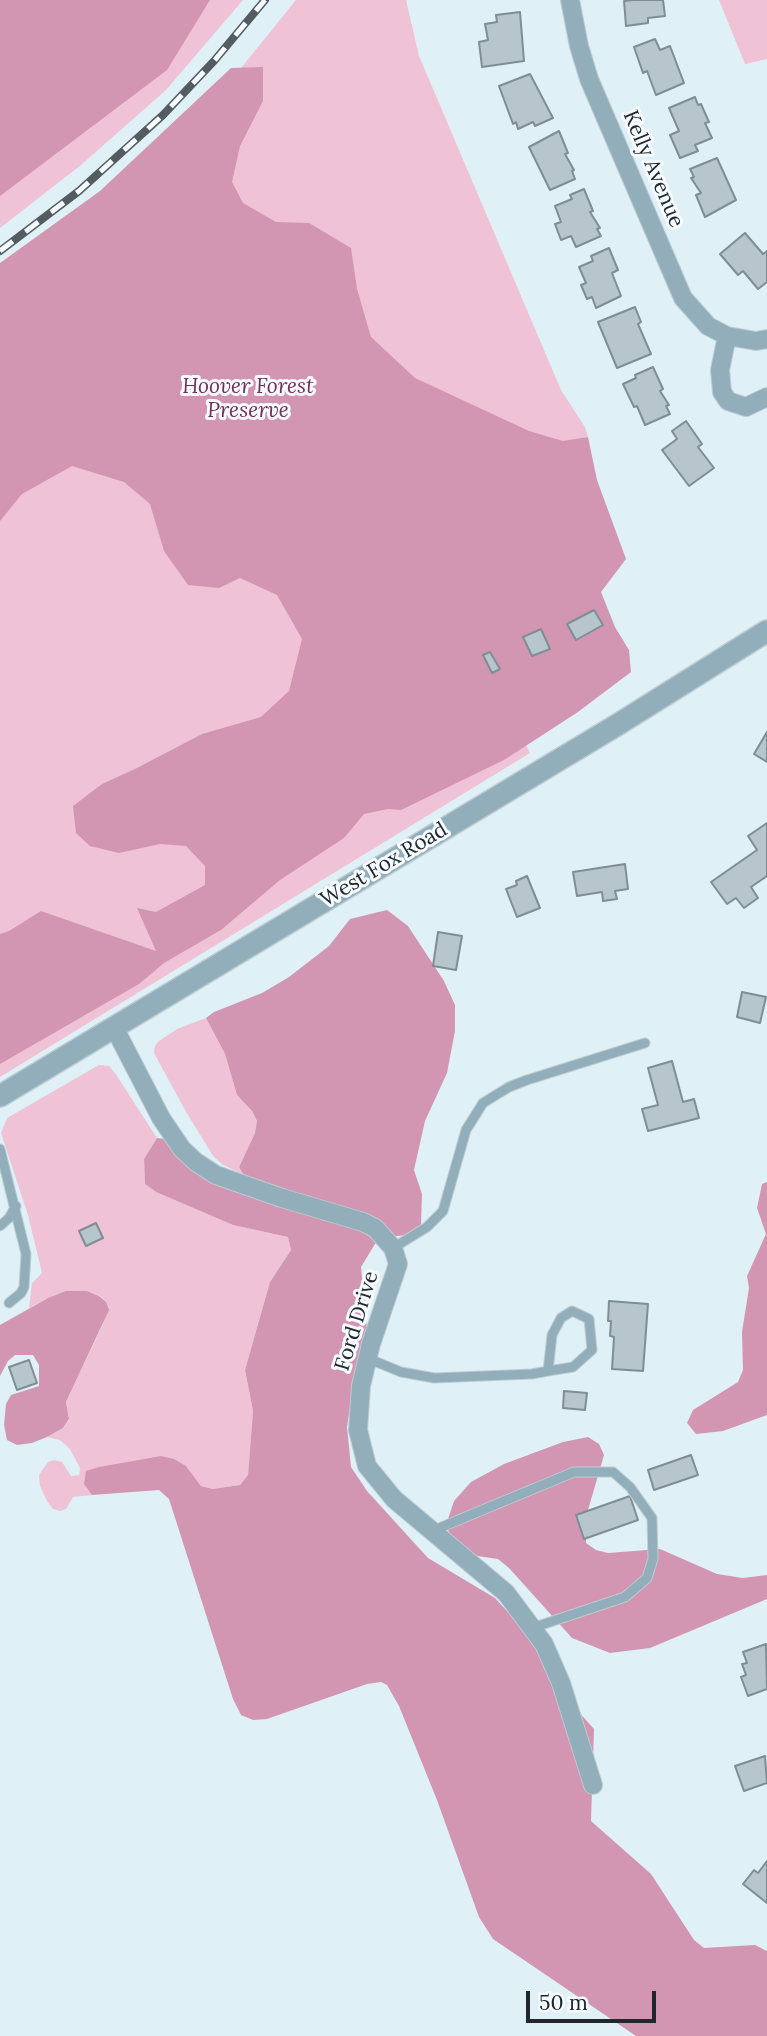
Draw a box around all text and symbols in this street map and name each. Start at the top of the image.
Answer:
street label: Kelly Avenue [617,107,689,231]
park label: Hoover Forest Preserve [182,374,314,424]
street label: West Fox Road [316,817,452,913]
street label: Ford Drive [330,1268,384,1374]
scale bar [529,1976,658,2020]
text: 50 m [539,1989,588,2016]

